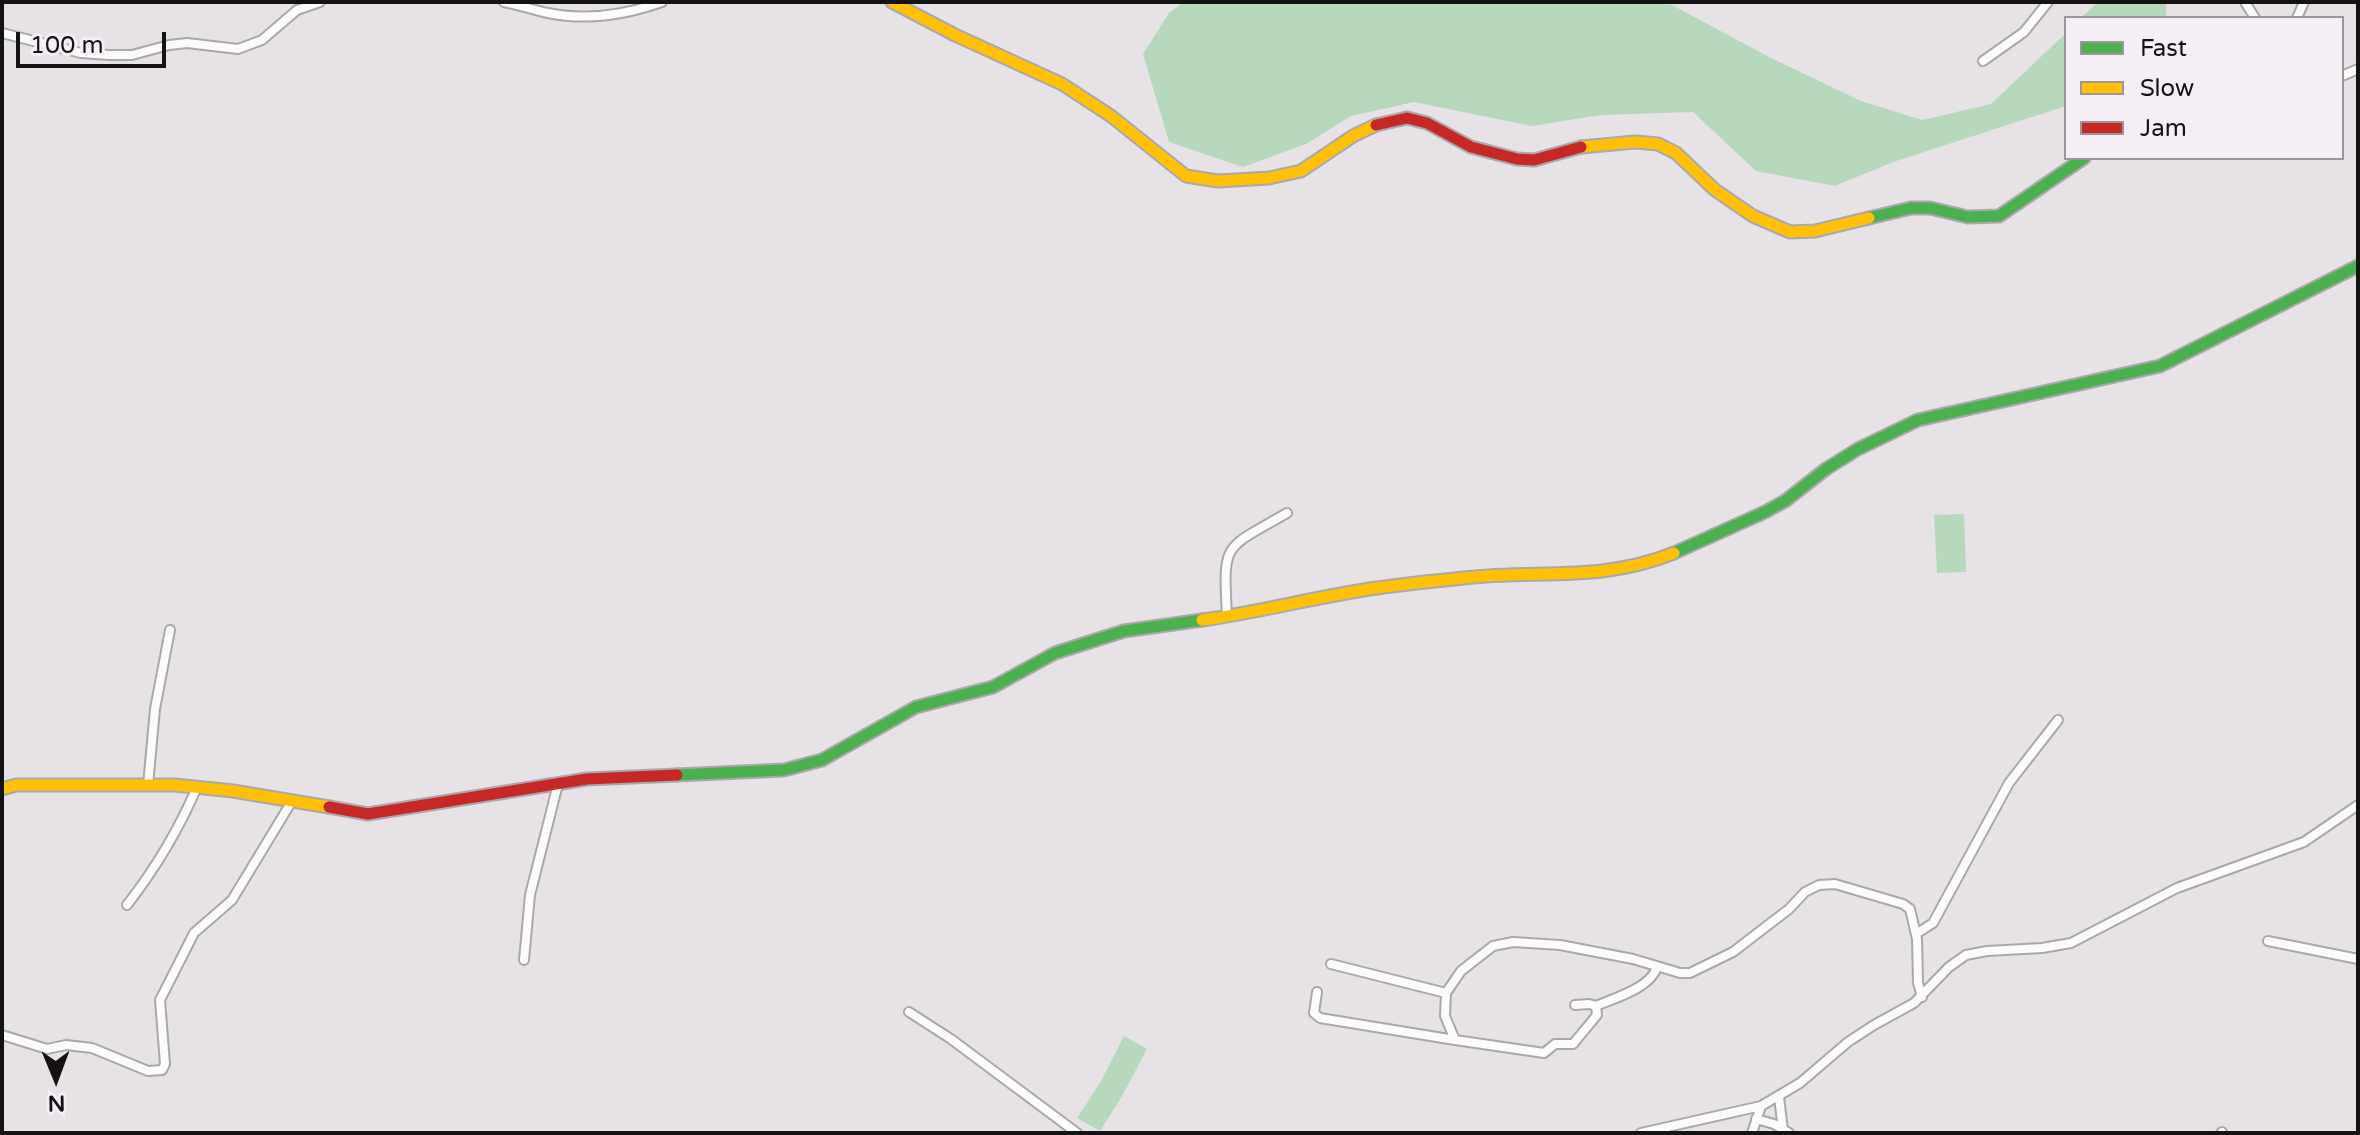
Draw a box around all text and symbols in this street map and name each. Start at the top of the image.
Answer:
scale bar [20,16,170,66]
legend [2064,16,2344,160]
text: 100 m [30,31,104,60]
text: Fast [2140,34,2187,63]
text: Slow [2140,74,2194,103]
text: Jam [2140,114,2187,143]
north arrow [16,1039,96,1119]
text: N [47,1090,65,1116]

